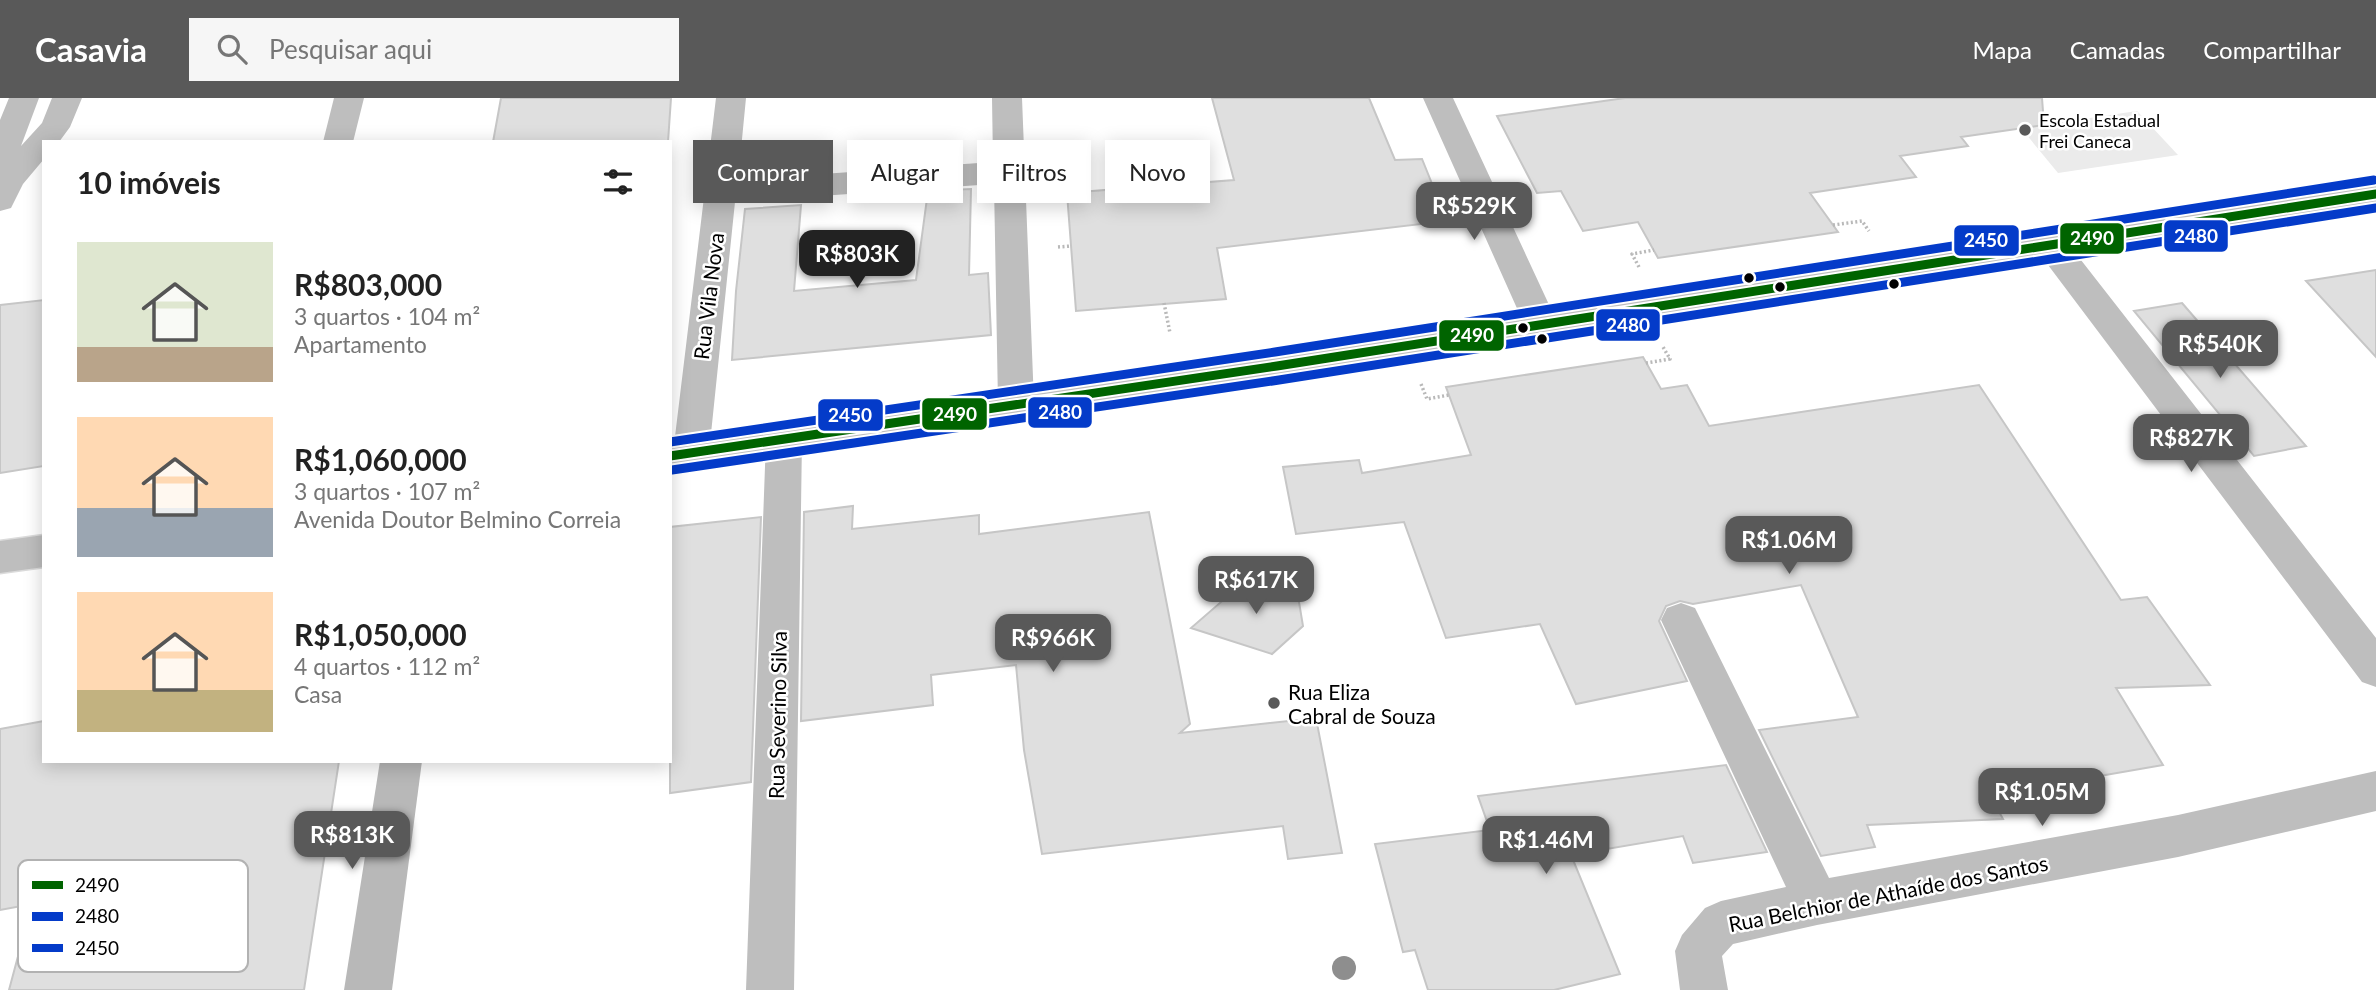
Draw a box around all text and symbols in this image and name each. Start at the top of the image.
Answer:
search box [189,18,679,81]
text: Casavia [35,29,147,69]
icon: search [213,30,251,68]
text: Pesquisar aqui [269,33,432,65]
text: Mapa [1973,35,2032,64]
text: Camadas [2070,35,2165,64]
text: Compartilhar [2203,35,2341,64]
place label: Escola Estadual Frei Caneca [2039,109,2160,152]
marker: Escola Estadual Frei Caneca [2017,122,2033,138]
chip: Comprar [693,140,833,203]
chip: Alugar [847,140,963,203]
chip: Filtros [977,140,1091,203]
chip: Novo [1105,140,1210,203]
icon: filters [599,163,637,201]
text: 10 imóveis [77,164,221,200]
pin: R$529K [1417,183,1531,242]
text: R$529K [1432,191,1516,219]
line badge: 2480 [2163,219,2229,253]
line badge: 2490 [2059,222,2125,255]
line badge: 2450 [1953,224,2020,257]
text: 2480 [2174,224,2218,247]
text: 2490 [2070,226,2114,249]
text: 2450 [1964,228,2008,251]
pin: R$803K [800,230,914,290]
street label: Rua Vila Nova [688,231,728,361]
text: R$803K [815,239,899,267]
text: R$803,000 [294,266,442,302]
icon: home [133,270,217,354]
unlabelled marker [1742,271,1756,285]
unlabelled marker [1887,277,1901,291]
unlabelled marker [1773,280,1787,294]
text: 3 quartos · 104 m² [294,302,480,330]
line badge: 2480 [1595,308,1661,342]
text: 2480 [1606,313,1650,336]
line badge: 2490 [1438,319,1505,352]
pin: R$540K [2163,320,2277,380]
unlabelled marker [1516,321,1530,335]
text: 2490 [1450,323,1494,346]
text: R$540K [2178,329,2262,357]
text: Apartamento [294,330,427,358]
unlabelled marker [1535,332,1549,346]
line badge: 2480 [1027,396,1093,429]
line badge: 2490 [921,397,988,431]
line badge: 2450 [817,398,884,432]
text: 2480 [1038,400,1082,423]
text: 2490 [933,402,977,425]
text: 2450 [828,403,872,426]
pin: R$827K [2134,414,2248,474]
text: R$827K [2149,423,2233,451]
text: R$1,060,000 [294,441,467,477]
icon: home [133,445,217,529]
text: 3 quartos · 107 m² [294,477,480,505]
text: Avenida Doutor Belmino Correia [294,505,621,533]
pin: R$1.06M [1724,517,1854,576]
text: R$1.06M [1741,525,1837,553]
pin: R$617K [1199,556,1313,616]
text: R$617K [1214,565,1298,593]
pin: R$966K [996,614,1110,674]
text: R$1,050,000 [294,616,467,652]
icon: home [133,620,217,704]
text: R$966K [1011,623,1095,651]
street label: Rua Severino Silva [763,631,791,799]
text: 4 quartos · 112 m² [294,652,480,680]
place label: Rua Eliza Cabral de Souza [1288,679,1436,728]
text: Casa [294,680,342,708]
marker: Rua Eliza Cabral de Souza [1266,695,1282,711]
pin: R$1.05M [1977,768,2107,828]
text: R$1.05M [1994,777,2090,805]
pin: R$813K [295,812,409,871]
pin: R$1.46M [1481,816,1611,876]
text: R$813K [310,820,394,848]
text: R$1.46M [1498,825,1594,853]
street label: Rua Belchior de Athaíde dos Santos [1726,850,2050,936]
legend [18,860,248,972]
text: 2490 [75,873,119,896]
text: 2480 [75,904,119,927]
text: 2450 [75,936,119,959]

